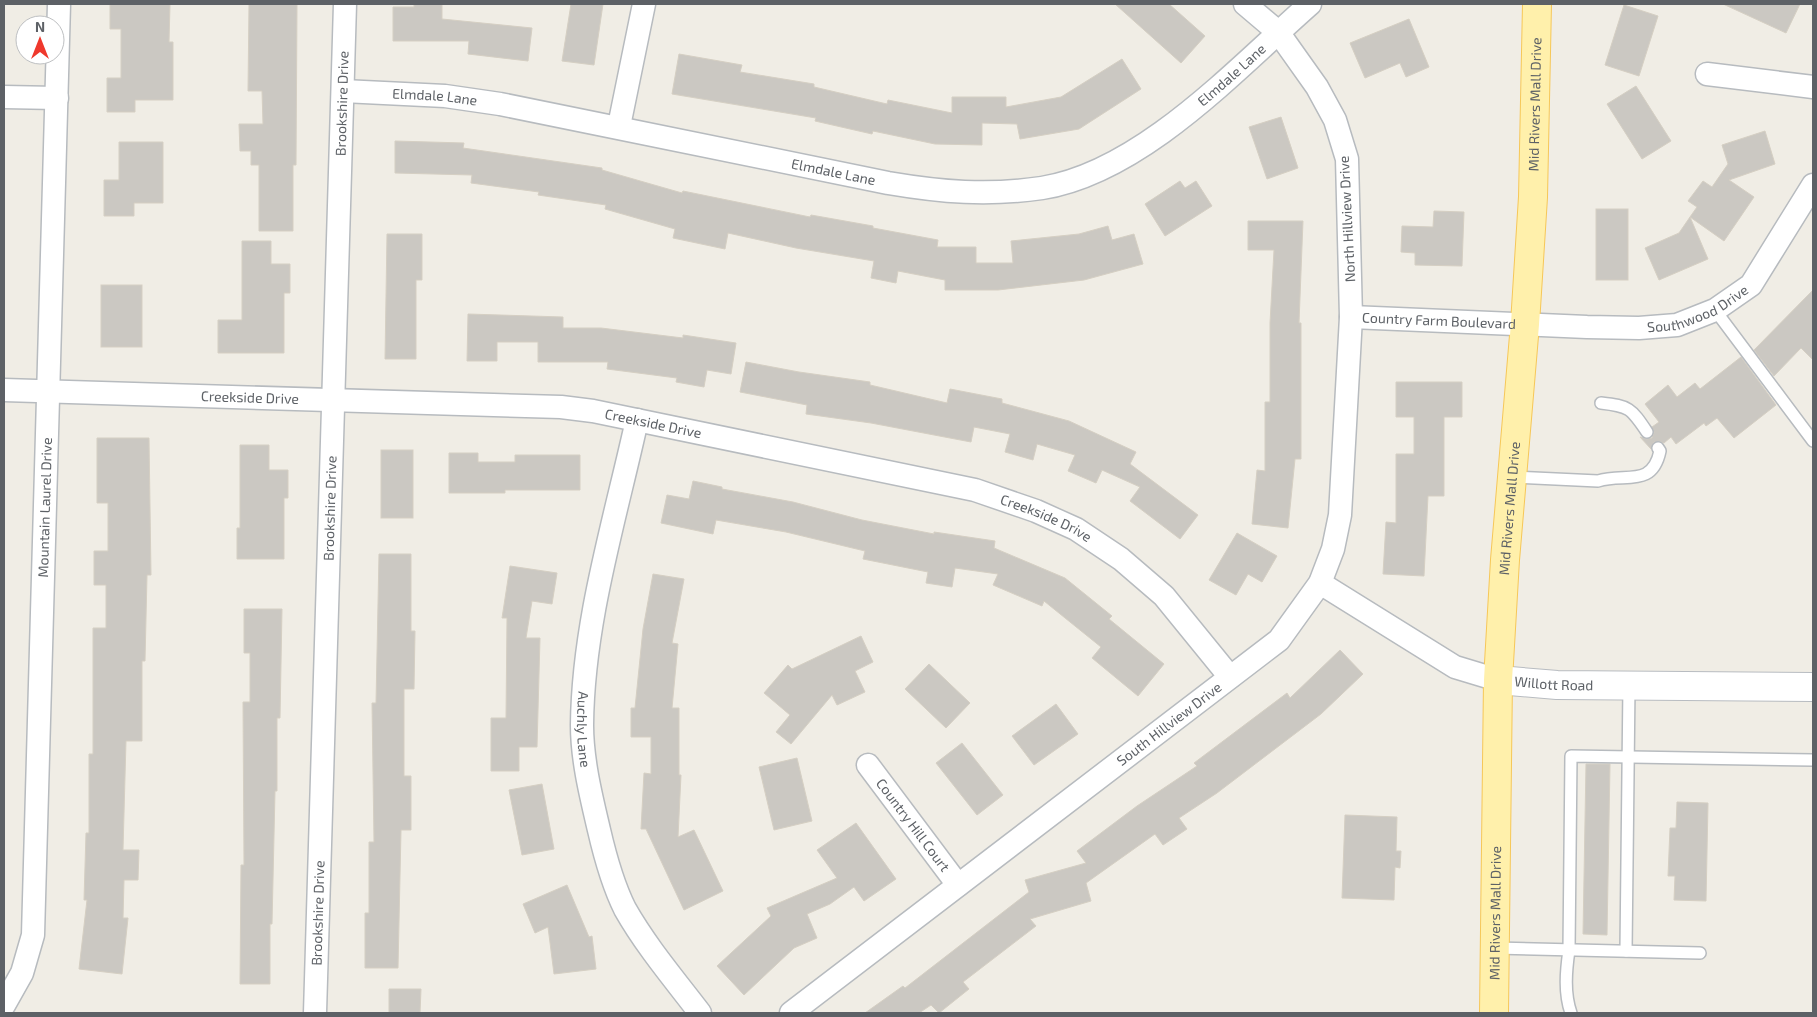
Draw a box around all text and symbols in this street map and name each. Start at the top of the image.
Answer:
north arrow [15,15,65,65]
text: N [35,18,45,35]
street label: Mid Rivers Mall Drive [1525,37,1544,172]
street label: Elmdale Lane [1194,40,1269,109]
street label: Brookshire Drive [331,51,352,156]
street label: Elmdale Lane [392,84,479,109]
street label: Elmdale Lane [790,155,877,188]
street label: North Hillview Drive [1335,155,1358,283]
street label: Southwood Drive [1646,281,1751,335]
street label: Country Farm Boulevard [1362,308,1516,332]
street label: Creekside Drive [201,387,299,407]
street label: Creekside Drive [604,405,703,441]
street label: Mountain Laurel Drive [34,437,55,578]
street label: Mid Rivers Mall Drive [1495,441,1523,576]
street label: Brookshire Drive [319,455,340,561]
street label: Creekside Drive [998,490,1095,545]
street label: Willott Road [1514,672,1593,693]
street label: South Hillview Drive [1113,678,1225,769]
street label: Auchly Lane [574,691,595,769]
street label: Country Hill Court [873,775,954,875]
street label: Mid Rivers Mall Drive [1485,846,1504,980]
street label: Brookshire Drive [307,860,328,966]

